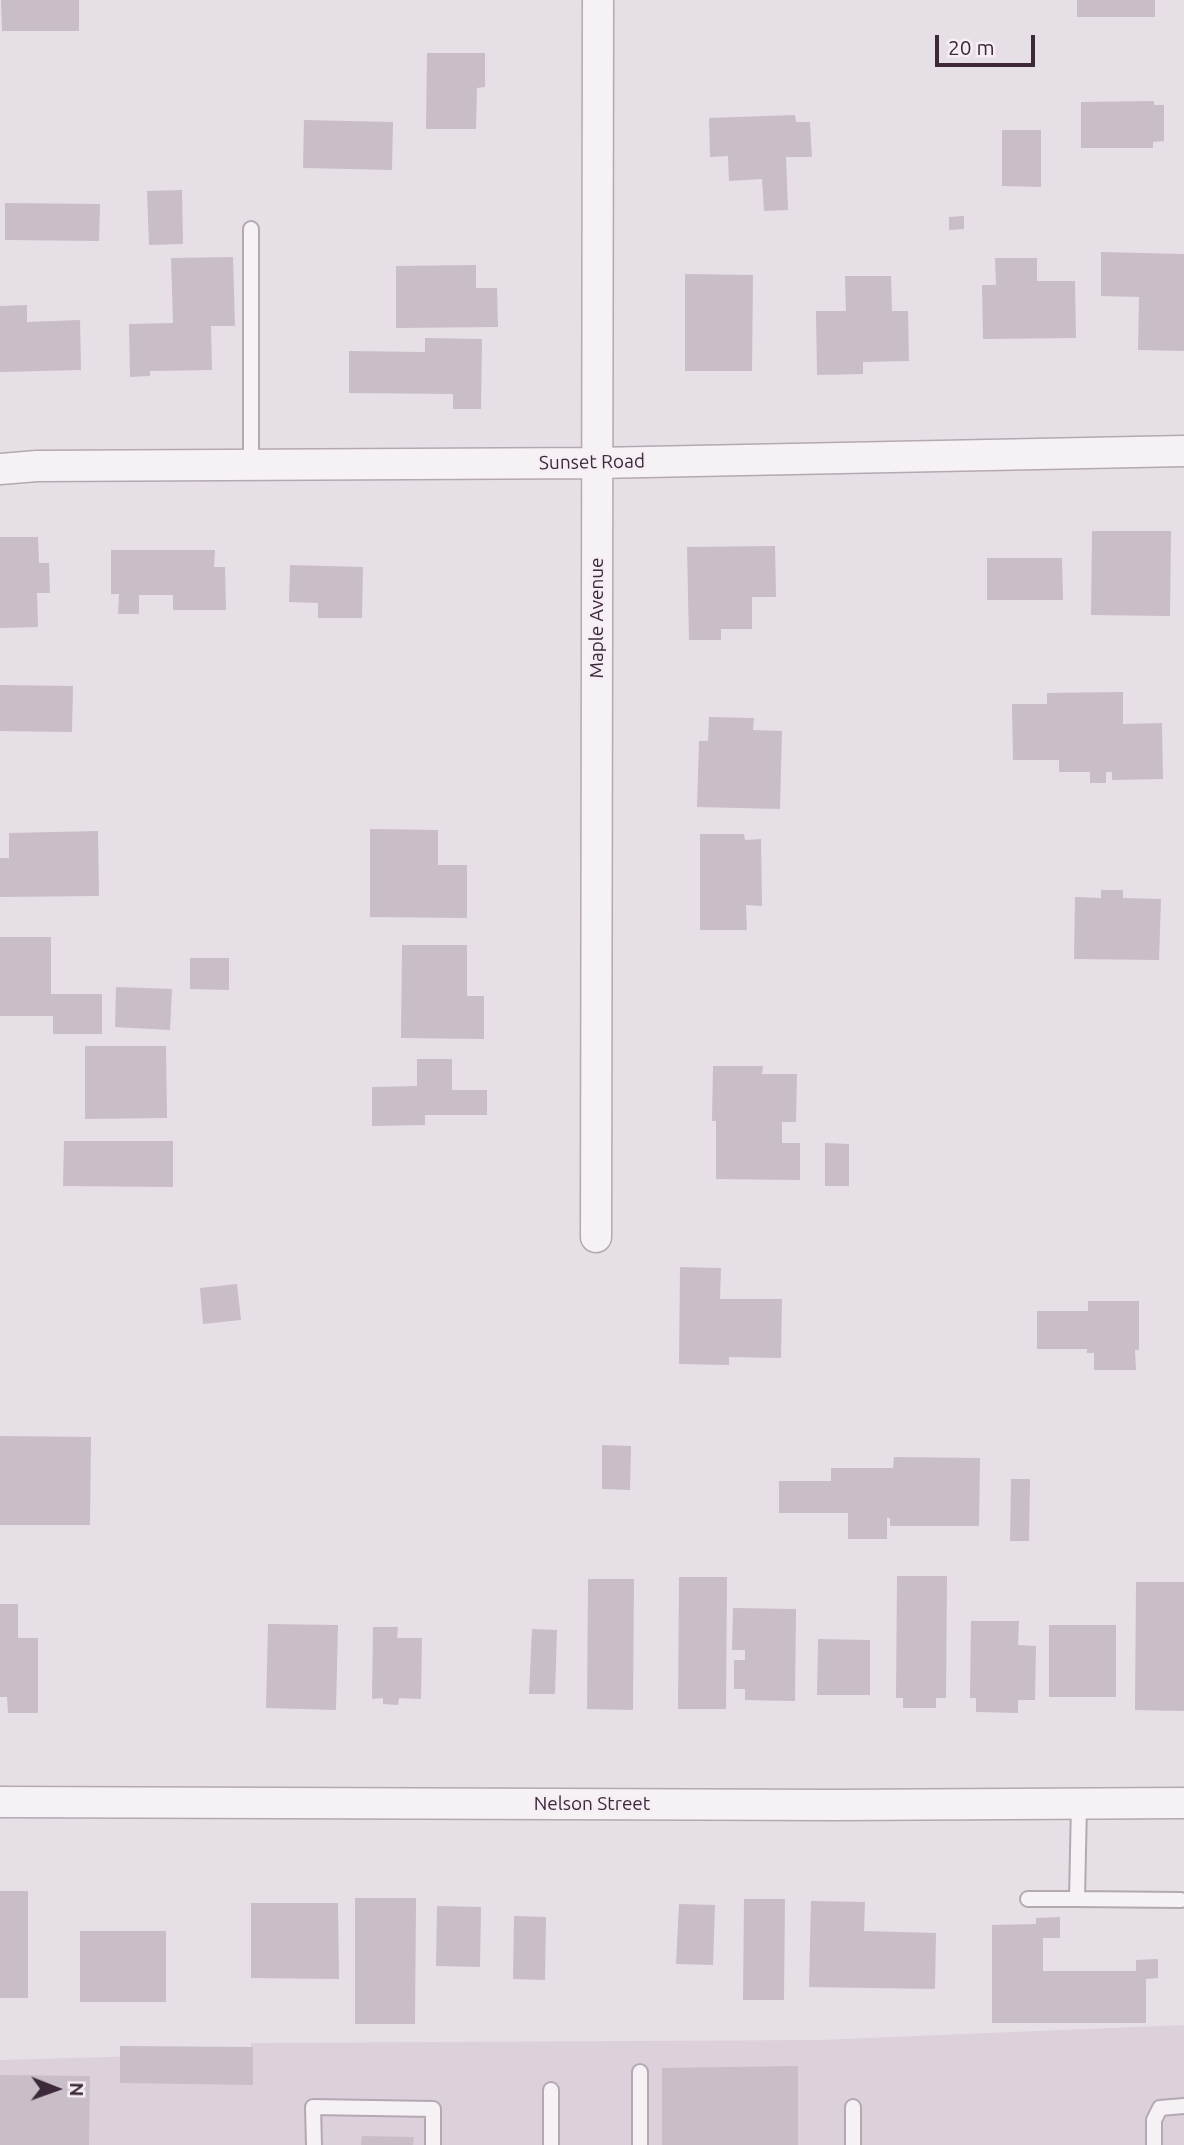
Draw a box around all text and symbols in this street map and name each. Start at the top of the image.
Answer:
scale bar [939,21,1039,65]
text: 20 m [948,35,995,59]
street label: Sunset Road [539,450,645,474]
street label: Maple Avenue [586,557,608,679]
street label: Nelson Street [534,1793,650,1815]
north arrow [21,2054,91,2124]
text: N [66,2082,88,2097]

